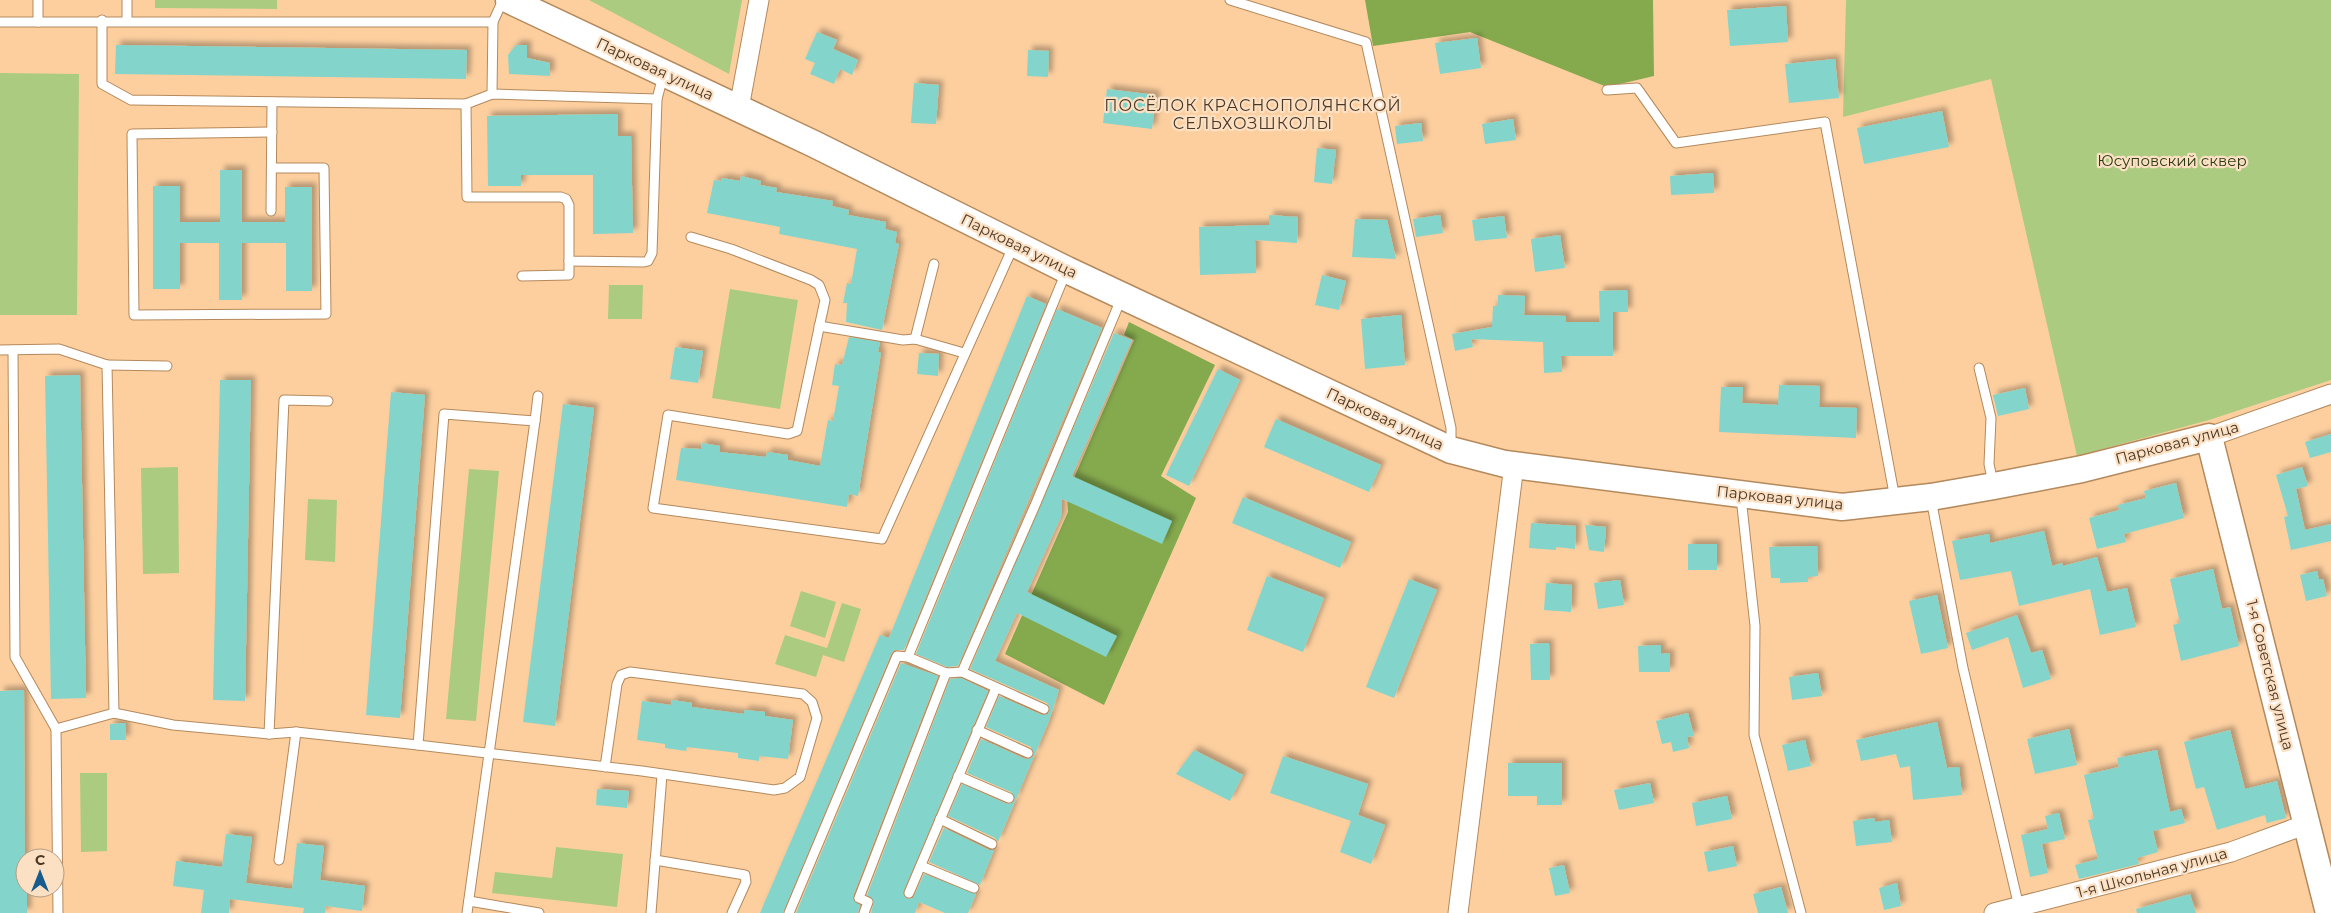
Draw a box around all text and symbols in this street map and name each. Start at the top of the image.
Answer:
street label: Парковая улица [594,33,717,104]
district label: ПОСЁЛОК КРАСНОПОЛЯНСКОЙ СЕЛЬХОЗШКОЛЫ [1104,95,1402,133]
park label: Юсуповский сквер [2097,151,2247,170]
street label: Парковая улица [958,209,1081,282]
street label: Парковая улица [1324,383,1447,454]
street label: Парковая улица [2113,417,2241,468]
street label: Парковая улица [1716,481,1844,514]
street label: 1-я Советская улица [2243,598,2298,752]
street label: 1-я Школьная улица [2075,843,2229,902]
north arrow [15,848,65,898]
text: С [35,851,45,869]

